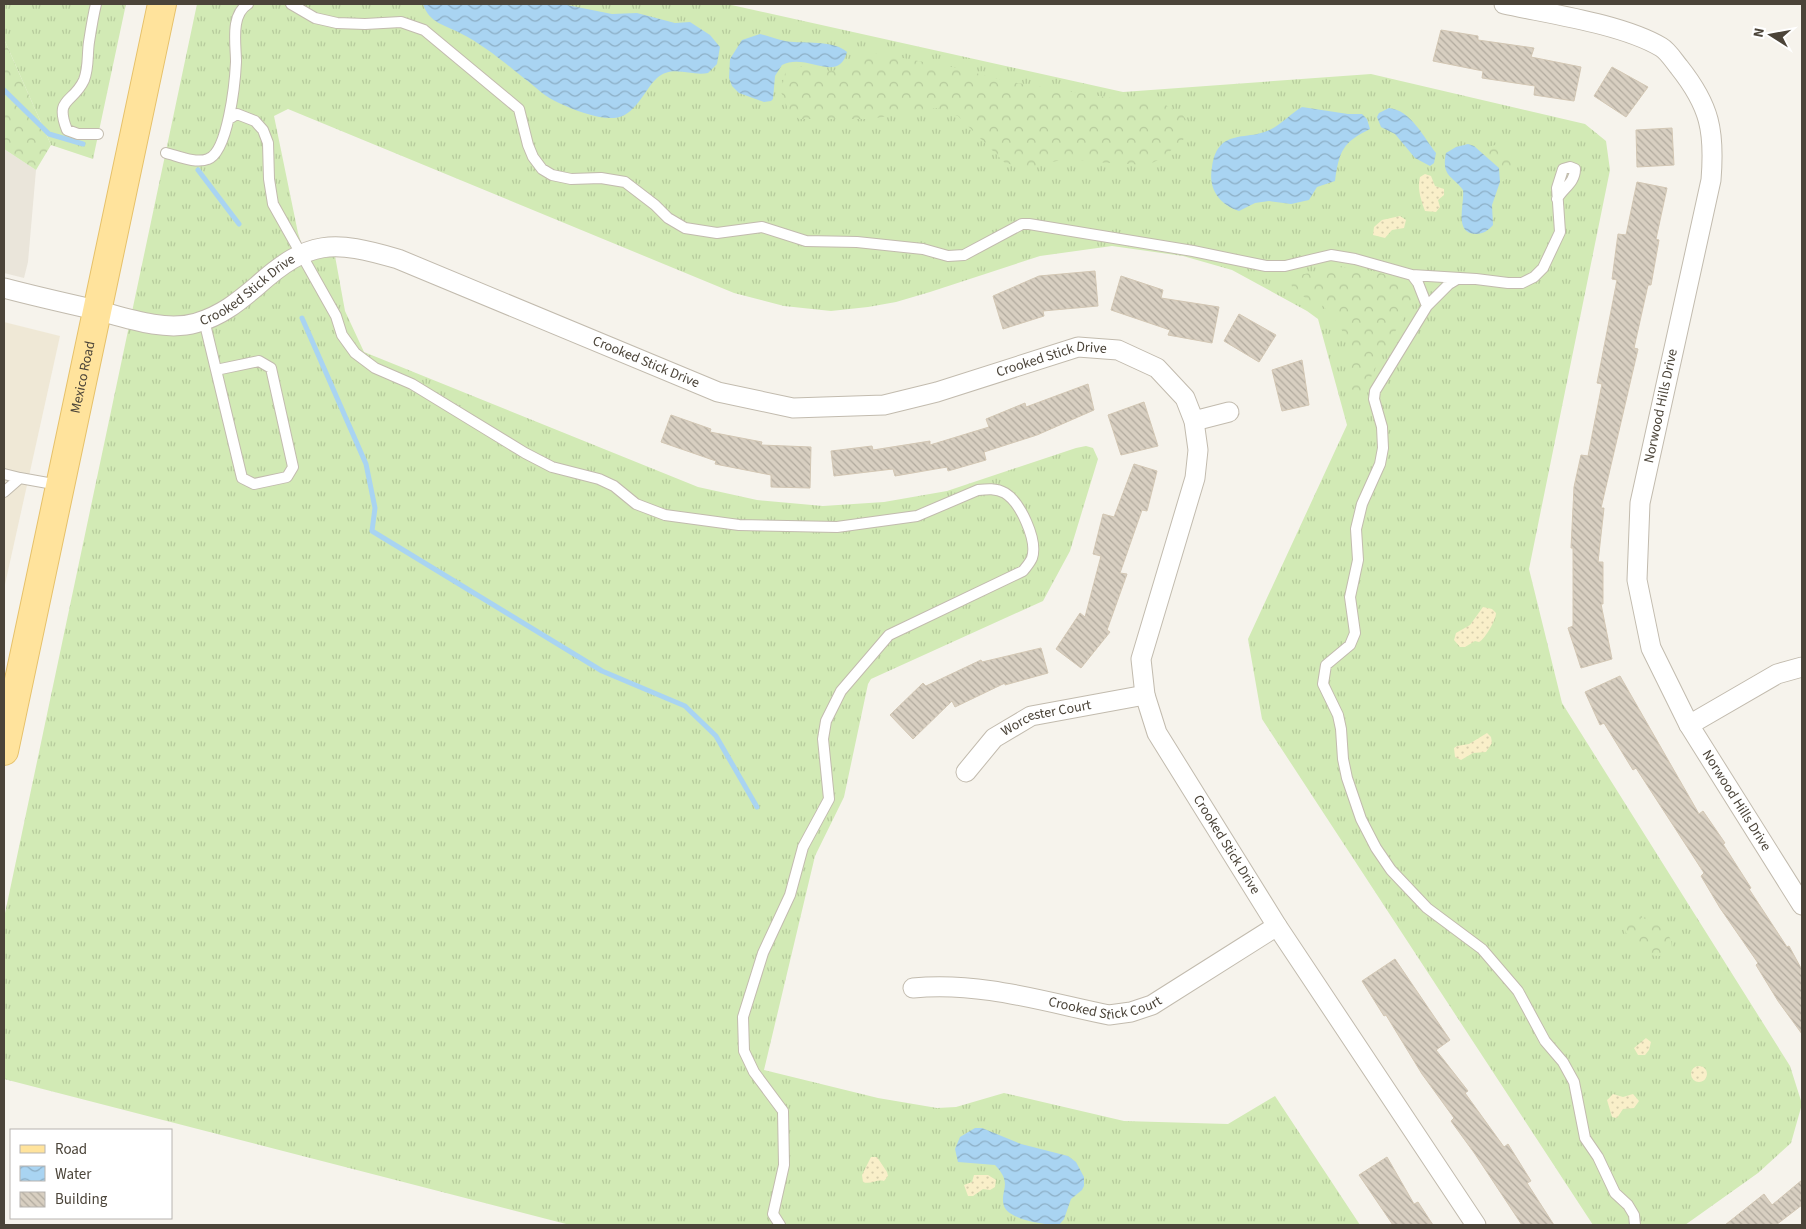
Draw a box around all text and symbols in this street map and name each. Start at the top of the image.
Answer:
north arrow [1746,10,1796,60]
text: N [1749,26,1770,39]
street label: Crooked Stick Drive [197,249,299,331]
street label: Crooked Stick Drive [590,331,703,393]
street label: Crooked Stick Drive [994,337,1107,382]
street label: Mexico Road [66,339,100,415]
street label: Norwood Hills Drive [1639,347,1683,465]
street label: Worcester Court [997,695,1093,741]
street label: Norwood Hills Drive [1697,746,1776,855]
street label: Crooked Stick Drive [1188,791,1265,898]
street label: Crooked Stick Court [1046,991,1166,1025]
legend [10,1129,172,1219]
text: Road [55,1139,87,1160]
text: Water [55,1164,92,1185]
text: Building [55,1189,108,1210]

